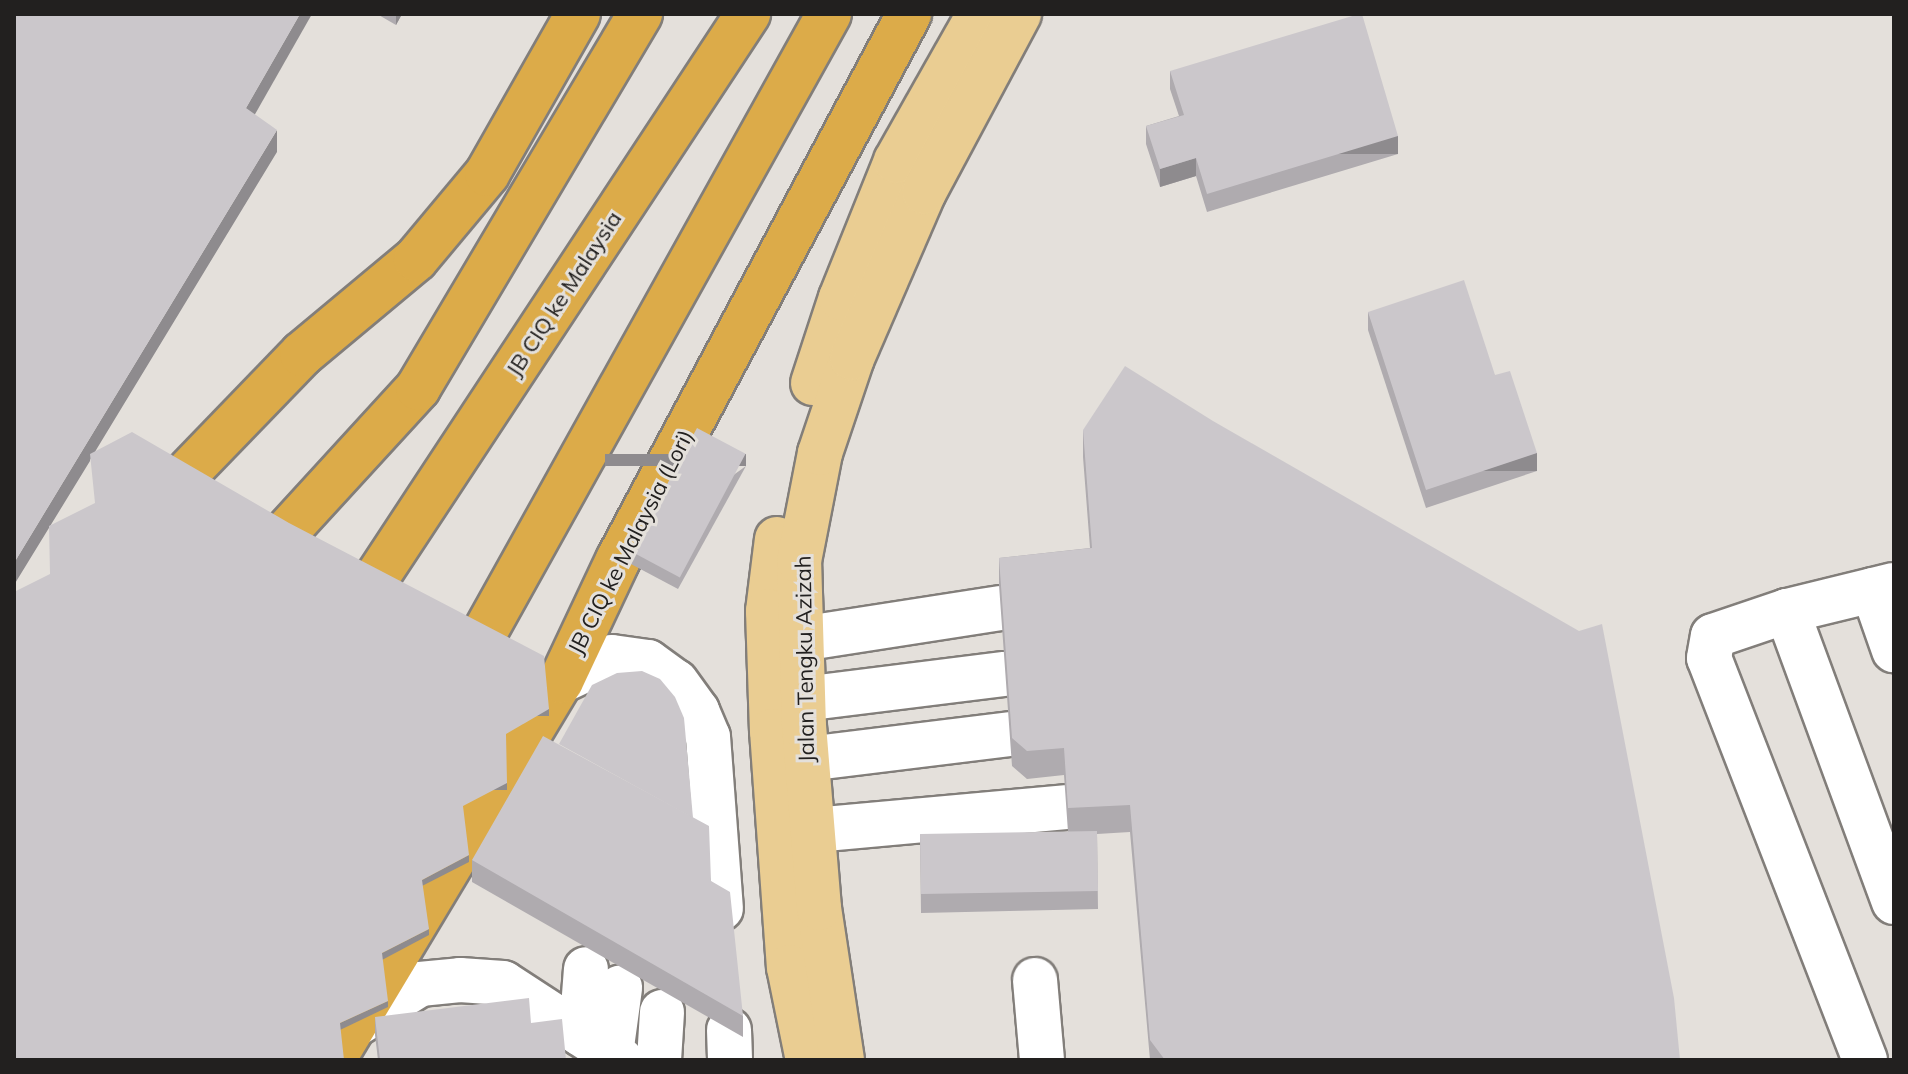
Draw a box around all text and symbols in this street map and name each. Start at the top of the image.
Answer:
street label: JB CIQ ke Malaysia [501,207,627,381]
street label: JB CIQ ke Malaysia (Lori) [563,425,699,659]
street label: Jalan Tengku Azizah [790,555,820,763]

